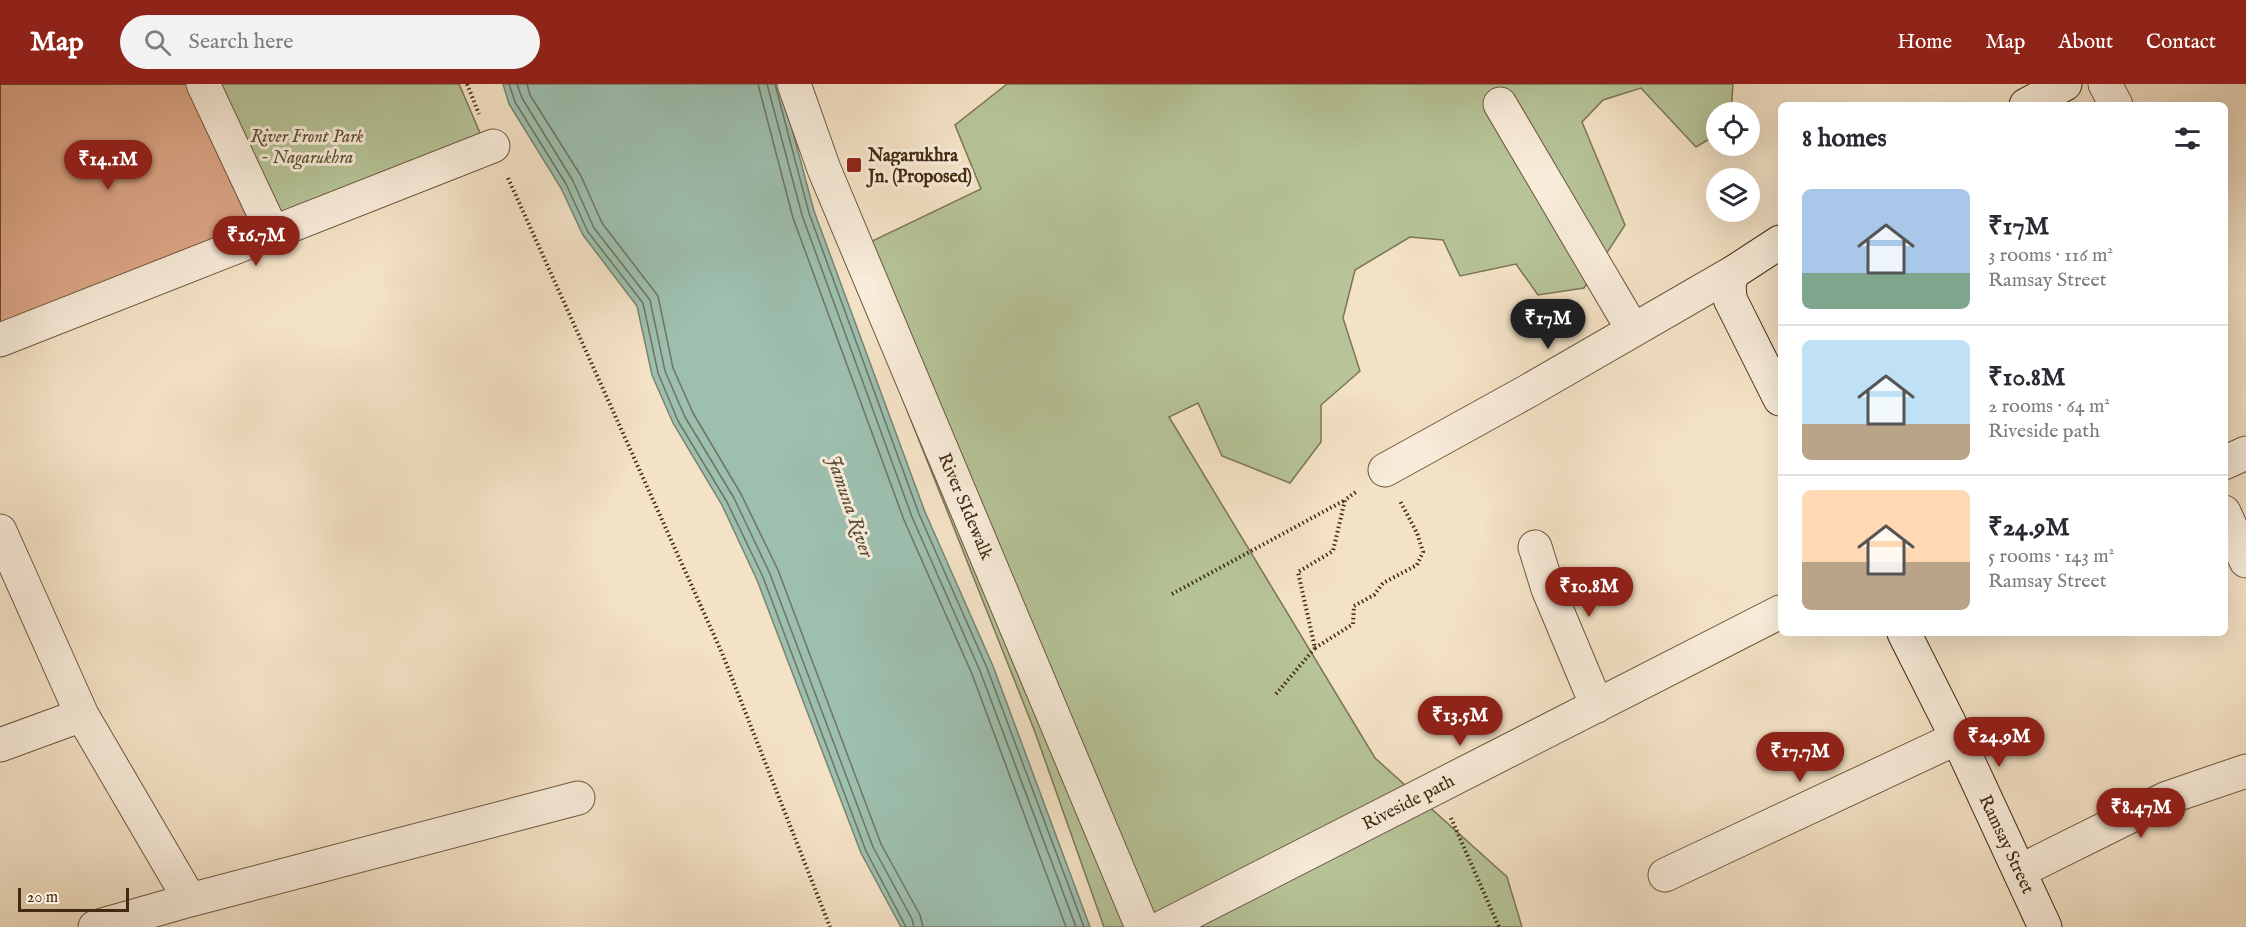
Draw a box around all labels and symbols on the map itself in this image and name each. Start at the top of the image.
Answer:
park label: River Front Park - Nagarukhra [250,126,364,170]
pin: ₹14.1M [59,140,157,191]
place label: Nagarukhra Jn. (Proposed) [866,145,972,189]
marker: Nagarukhra Jn. (Proposed) [845,156,863,174]
pin: ₹16.7M [207,216,305,267]
pin: ₹17M [1512,299,1584,350]
street label: River SIdewalk [932,450,998,564]
water label: Jamuna River [820,452,879,562]
pin: ₹10.8M [1540,567,1638,618]
pin: ₹13.5M [1411,696,1509,747]
pin: ₹24.9M [1950,717,2048,768]
pin: ₹17.7M [1751,732,1849,783]
street label: Riveside path [1359,770,1459,836]
pin: ₹8.47M [2092,788,2190,839]
street label: Ramsay Street [1973,791,2039,898]
scale bar [18,885,129,912]

